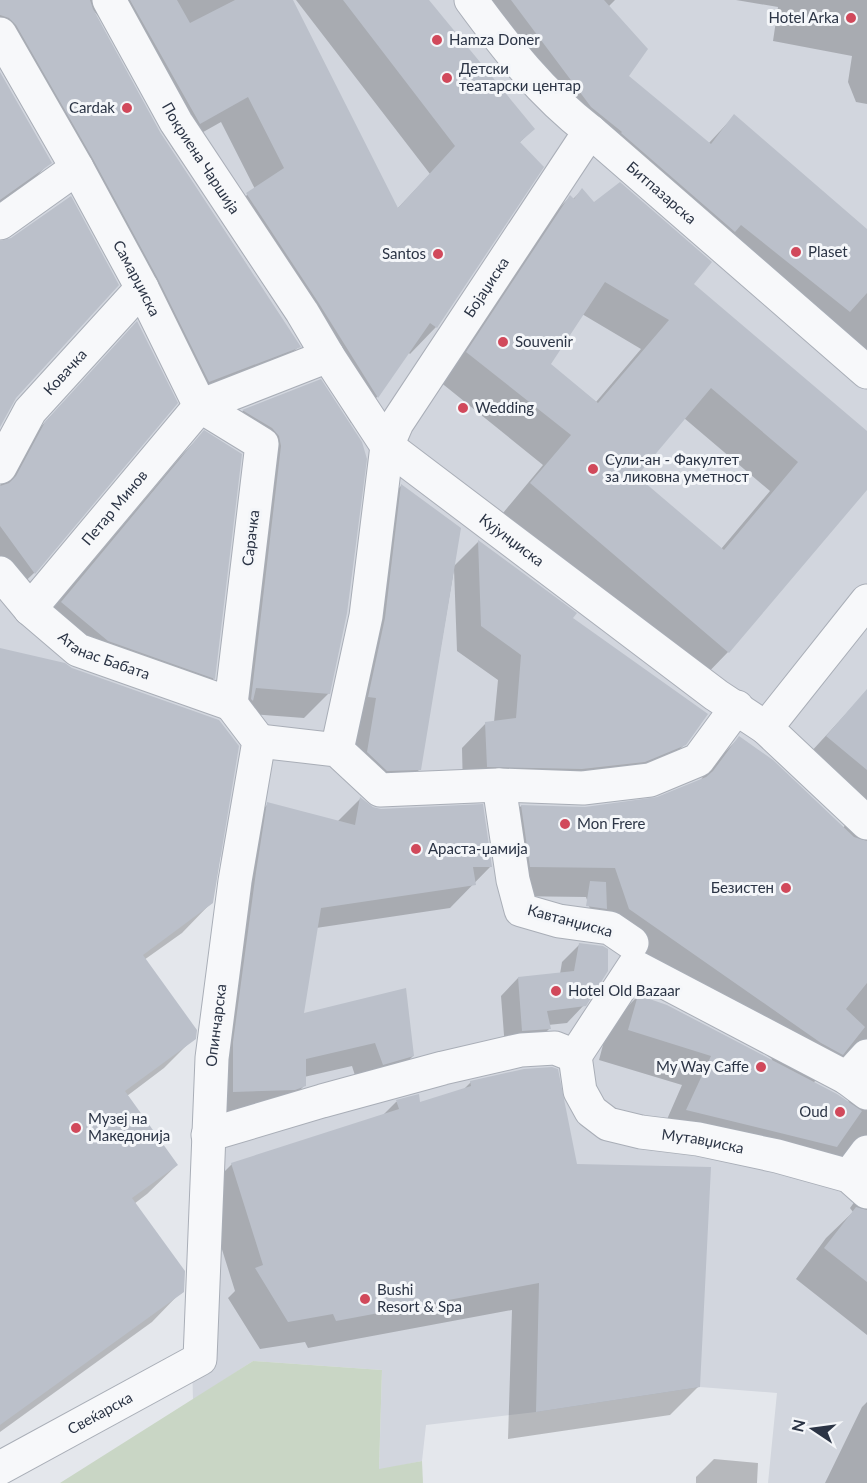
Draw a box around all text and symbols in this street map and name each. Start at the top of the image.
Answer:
place label: Hotel Arka [769,8,839,26]
marker: Hotel Arka [844,11,858,25]
place label: Hamza Doner [449,30,540,48]
marker: Hamza Doner [430,33,444,47]
place label: Детски театарски центар [459,59,581,94]
marker: Детски театарски центар [440,71,454,85]
place label: Cardak [69,98,115,116]
street label: Покриена Чаршија [159,99,244,217]
marker: Cardak [120,101,134,115]
street label: Битпазарска [623,157,700,227]
street label: Самарџиска [110,237,165,319]
place label: Plaset [808,242,848,260]
place label: Santos [382,244,426,262]
marker: Plaset [789,245,803,259]
marker: Santos [431,247,445,261]
street label: Бојаџиска [459,253,512,320]
place label: Souvenir [515,332,573,350]
marker: Souvenir [496,335,510,349]
street label: Ковачка [39,345,90,398]
place label: Wedding [475,398,534,416]
marker: Wedding [456,401,470,415]
place label: Сули-ан - Факултет за ликовна уметност [605,450,749,485]
marker: Сули-ан - Факултет за ликовна уметност [586,462,600,476]
street label: Петар Минов [77,466,151,548]
street label: Сарачка [238,509,262,567]
street label: Кујунџиска [476,509,548,570]
street label: Атанас Бабата [55,627,153,683]
place label: Mon Frere [577,814,645,832]
marker: Mon Frere [558,817,572,831]
place label: Араста-џамија [428,839,528,857]
marker: Араста-џамија [409,842,423,856]
place label: Безистен [711,878,774,896]
marker: Безистен [779,881,793,895]
street label: Кавтанџиска [526,900,615,940]
place label: Hotel Old Bazaar [568,981,681,999]
street label: Опинчарска [202,983,230,1067]
marker: Hotel Old Bazaar [549,984,563,998]
place label: My Way Caffe [656,1057,749,1075]
marker: My Way Caffe [754,1060,768,1074]
place label: Oud [799,1102,828,1120]
marker: Oud [833,1105,847,1119]
place label: Музеј на Македонија [88,1109,170,1144]
marker: Музеј на Македонија [69,1121,83,1135]
street label: Мутавџиска [661,1125,746,1157]
place label: Bushi Resort & Spa [377,1280,462,1315]
marker: Bushi Resort & Spa [358,1292,372,1306]
street label: Свеќарска [64,1388,135,1438]
north arrow [783,1399,843,1459]
text: N [787,1417,809,1434]

